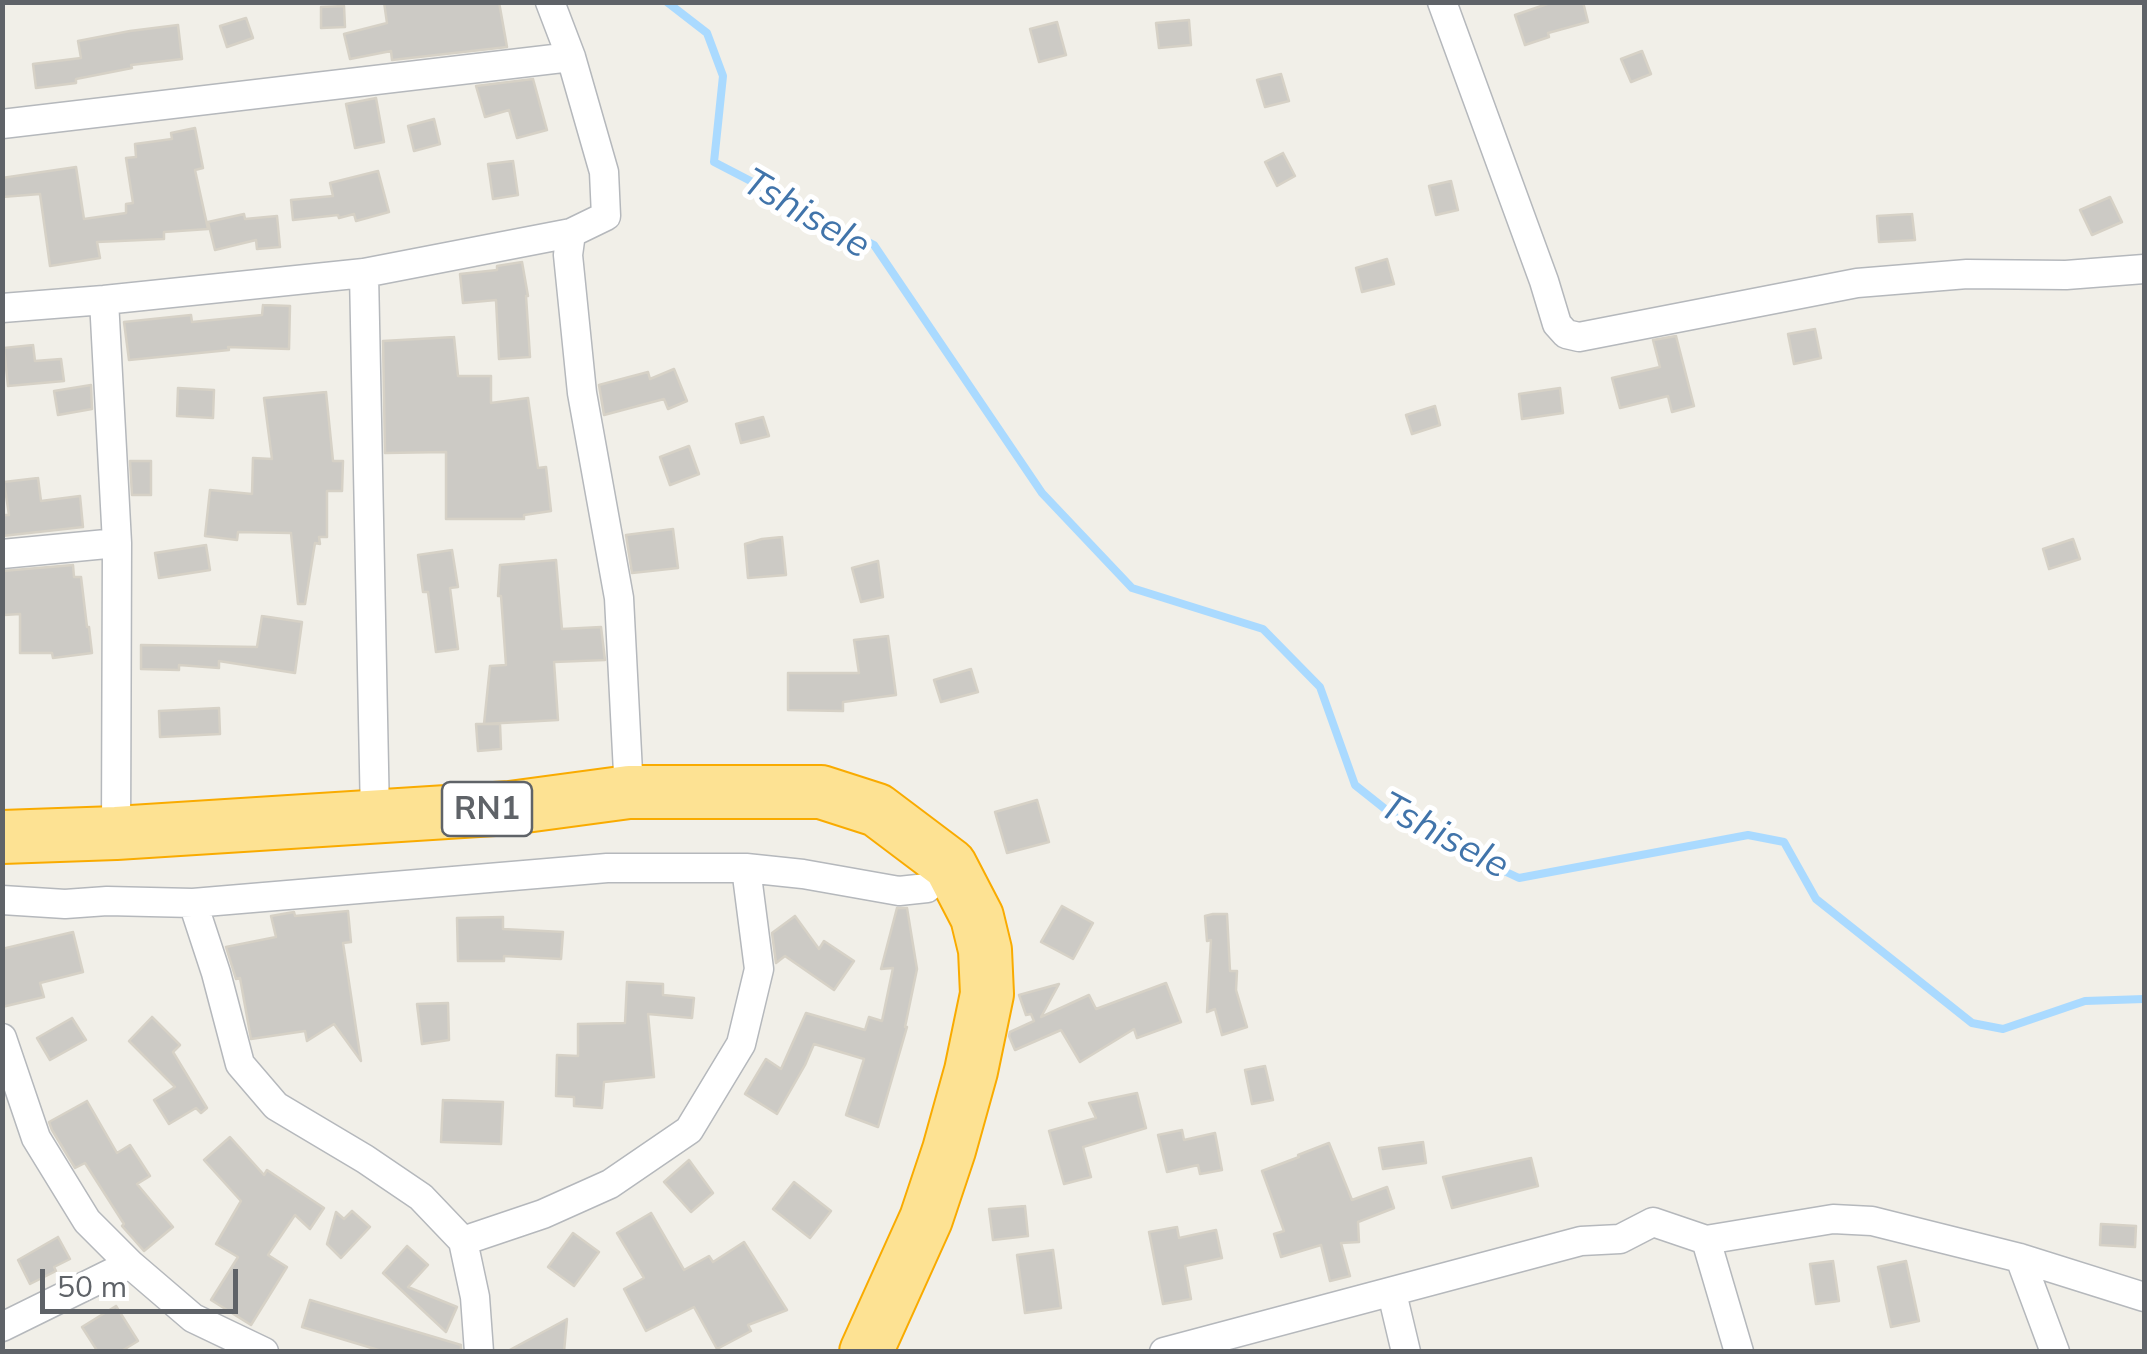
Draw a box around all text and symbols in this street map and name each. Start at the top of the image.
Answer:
water label: Tshisele [734,159,878,269]
road number: RN1 [442,782,532,836]
water label: Tshisele [1372,783,1516,889]
scale bar [45,1249,242,1311]
text: 50 m [57,1267,127,1305]

